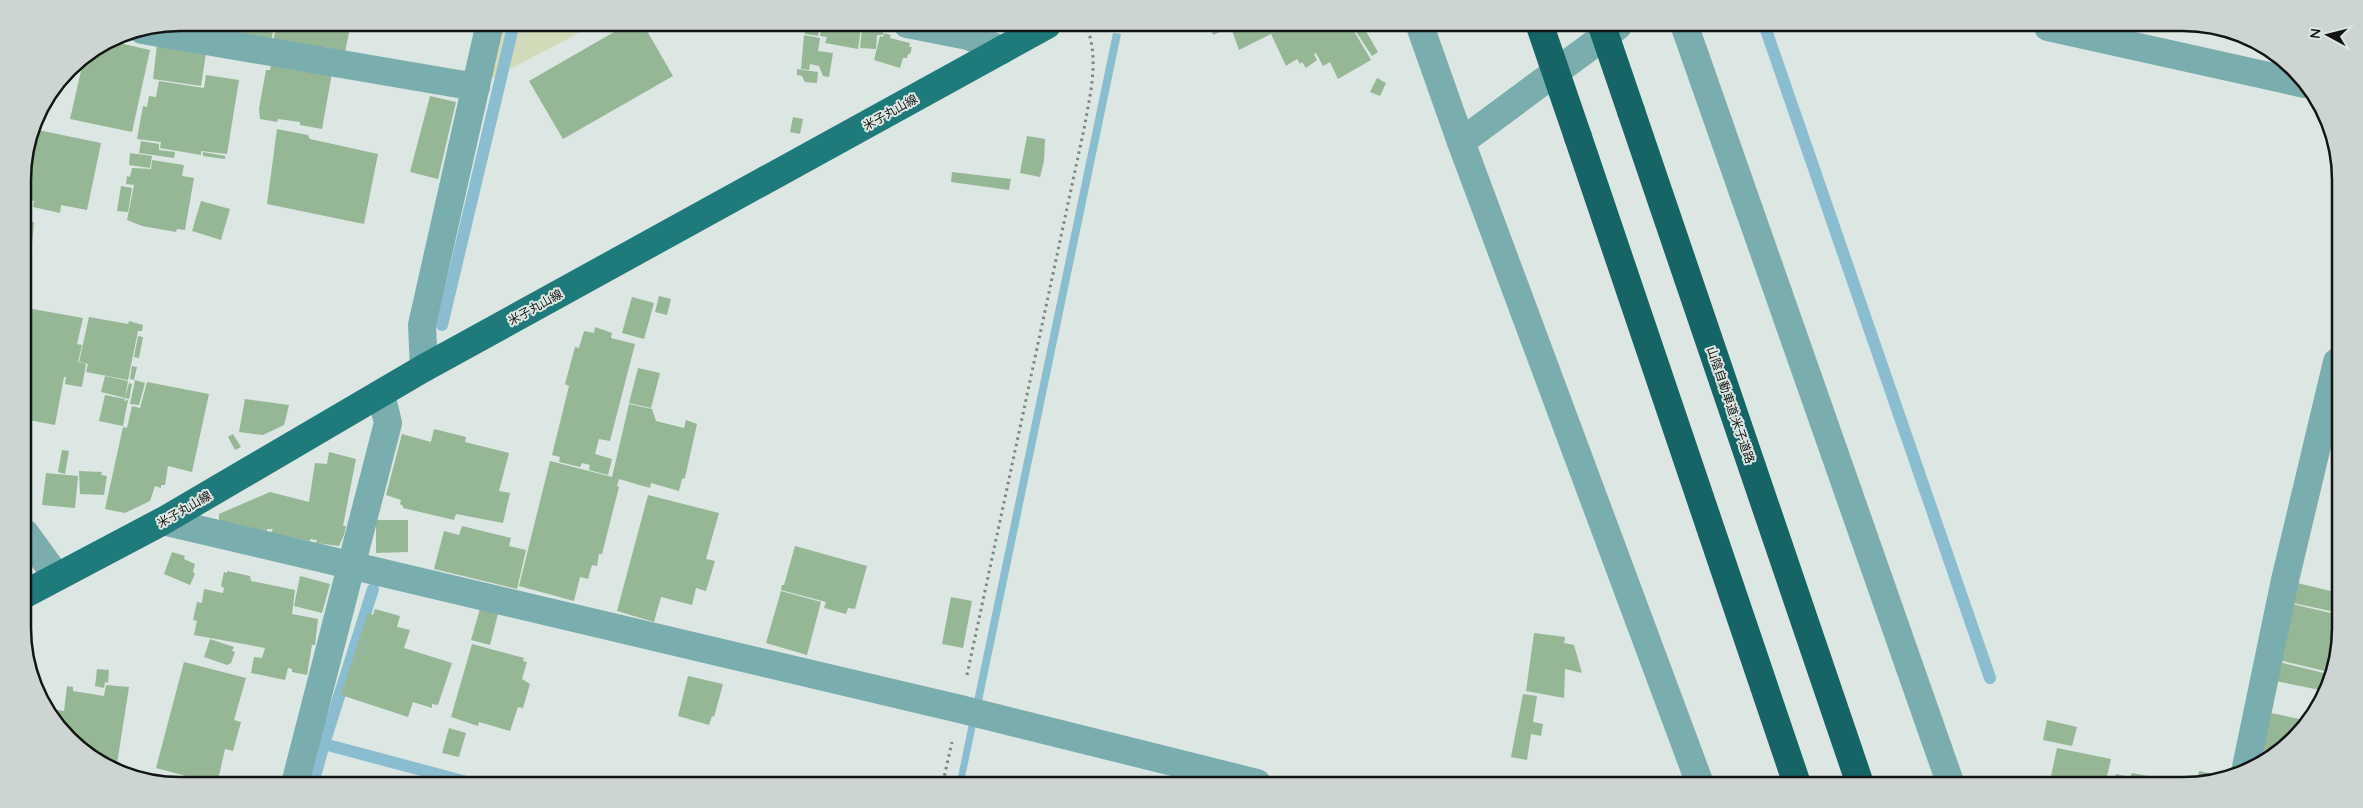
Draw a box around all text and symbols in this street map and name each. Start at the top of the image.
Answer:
north arrow [2303,10,2353,60]
text: N [2306,27,2325,40]
street label: 米子丸山線 [860,91,920,133]
street label: 米子丸山線 [505,286,565,328]
street label: 山陰自動車道;米子道路 [1704,345,1758,465]
street label: 米子丸山線 [154,488,214,530]

